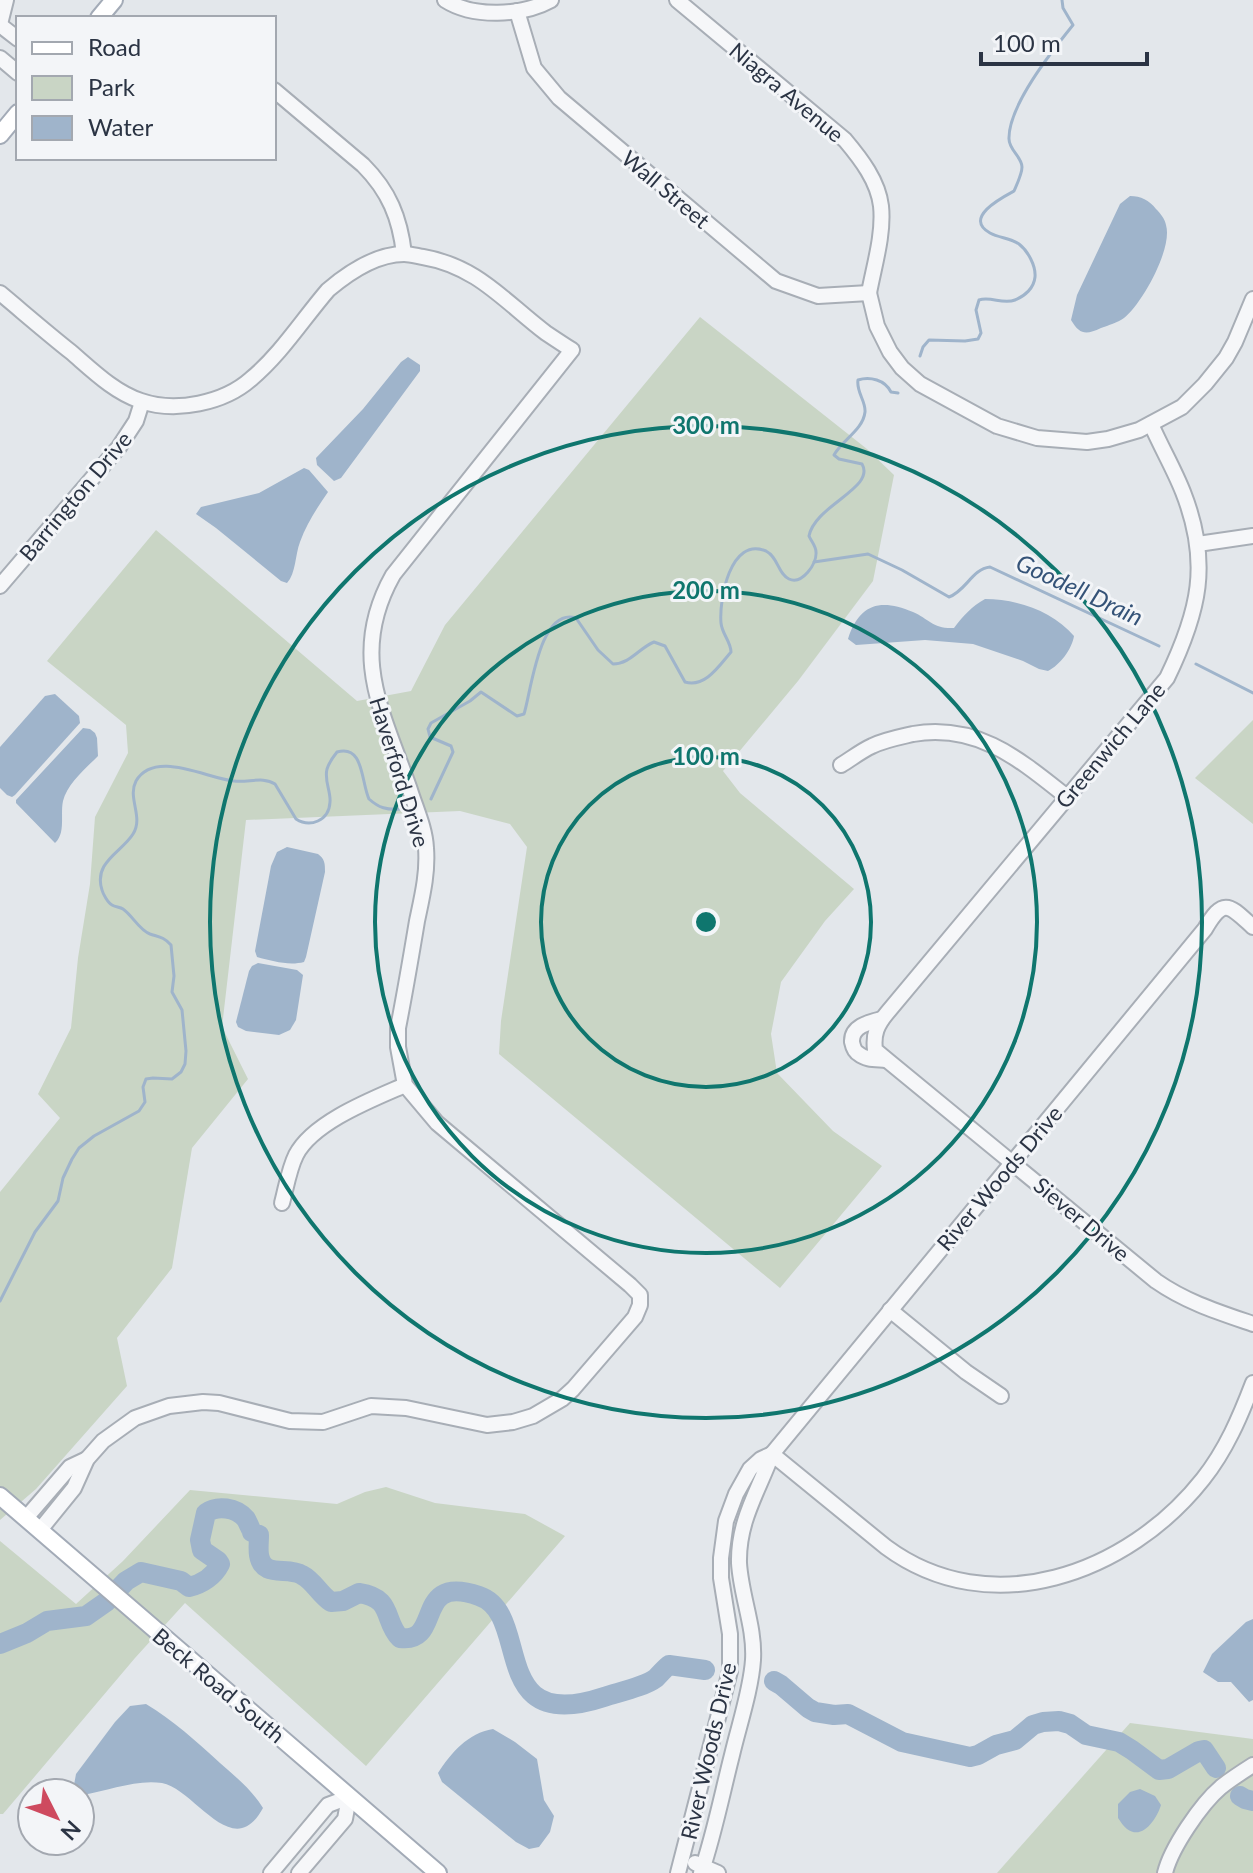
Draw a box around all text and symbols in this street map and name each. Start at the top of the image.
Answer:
legend [16,16,276,160]
scale bar [981,16,1147,66]
text: 100 m [993,28,1061,57]
text: Road [88,32,141,61]
street label: Niagra Avenue [724,36,850,148]
text: Park [88,72,136,101]
text: Water [88,112,153,141]
street label: Wall Street [617,144,716,234]
text: 300 m [672,410,740,439]
street label: Barrington Drive [13,426,137,566]
water label: Goodell Drain [1012,547,1148,631]
text: 200 m [672,575,740,604]
street label: Greenwich Lane [1050,677,1170,813]
street label: Haverford Drive [364,694,436,850]
text: 100 m [672,741,740,770]
centre of rings [692,908,720,936]
street label: River Woods Drive [931,1100,1067,1256]
street label: Siever Drive [1029,1171,1135,1267]
street label: Beck Road South [147,1622,291,1748]
street label: River Woods Drive [675,1660,741,1842]
north arrow [16,1777,96,1857]
text: N [56,1815,87,1846]

